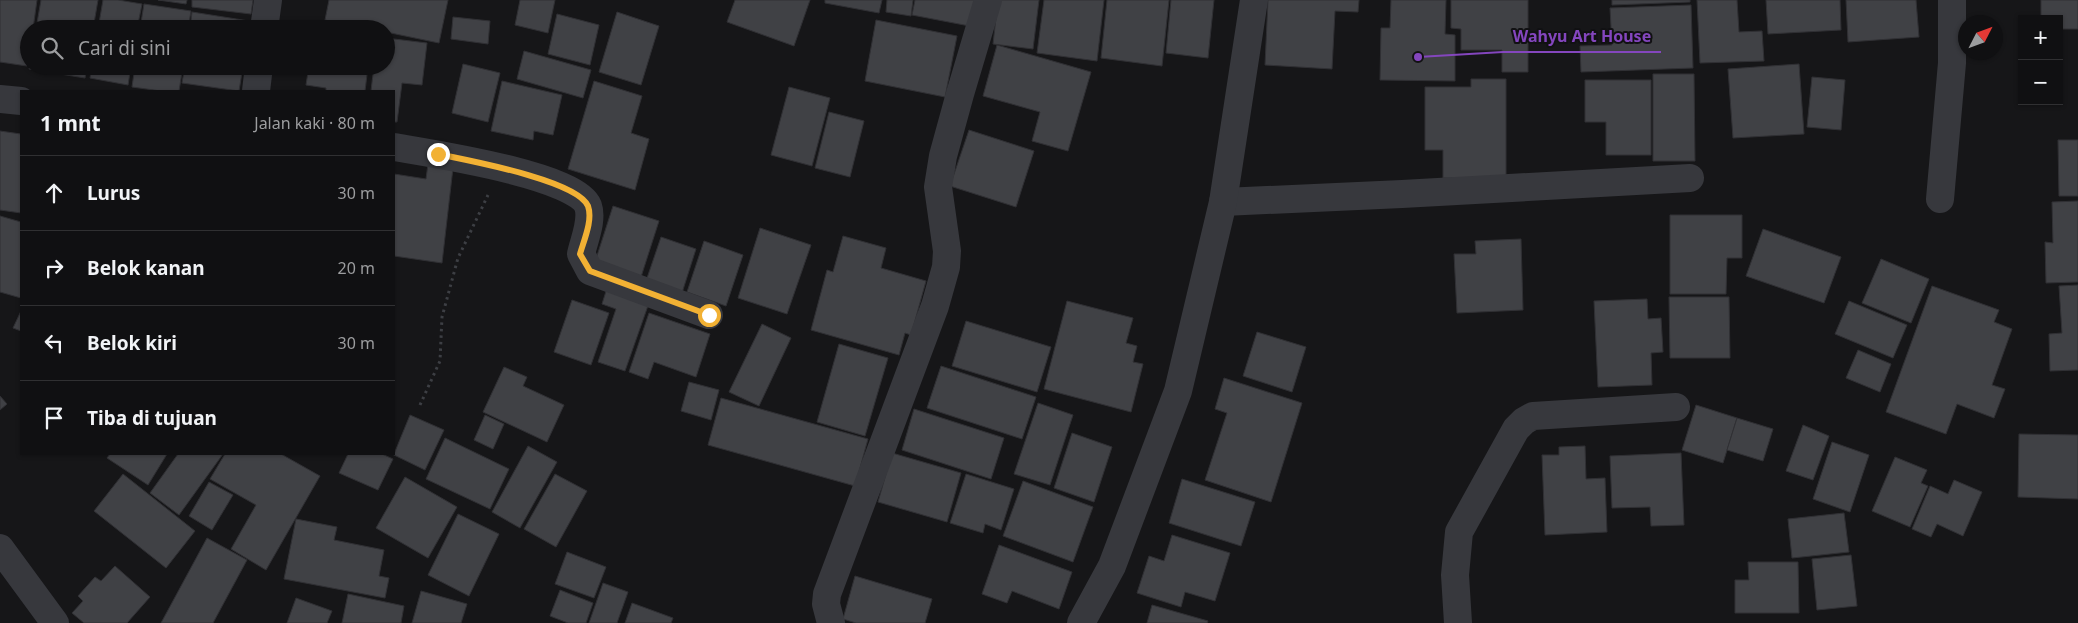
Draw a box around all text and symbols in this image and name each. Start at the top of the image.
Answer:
north arrow [1958,15,2003,60]
map controls [2018,15,2063,105]
button: + [2018,15,2063,60]
search box [20,20,395,75]
callout: Wahyu Art House [1503,21,1661,52]
text: Wahyu Art House [1513,25,1651,47]
icon: search [38,34,66,62]
text: Cari di sini [78,35,171,61]
button: − [2018,60,2063,105]
text: 1 mnt [40,109,101,137]
text: Jalan kaki · 80 m [254,112,375,134]
route end [427,143,450,166]
icon: ahead [40,179,68,207]
text: Lurus [87,180,140,206]
text: 30 m [338,182,375,204]
icon: right [40,254,68,282]
text: Belok kanan [87,255,204,281]
text: 20 m [338,257,375,279]
route start [698,304,721,327]
icon: left [40,329,68,357]
text: Belok kiri [87,330,177,356]
text: 30 m [338,332,375,354]
icon: arrive [40,404,68,432]
text: Tiba di tujuan [87,405,217,431]

